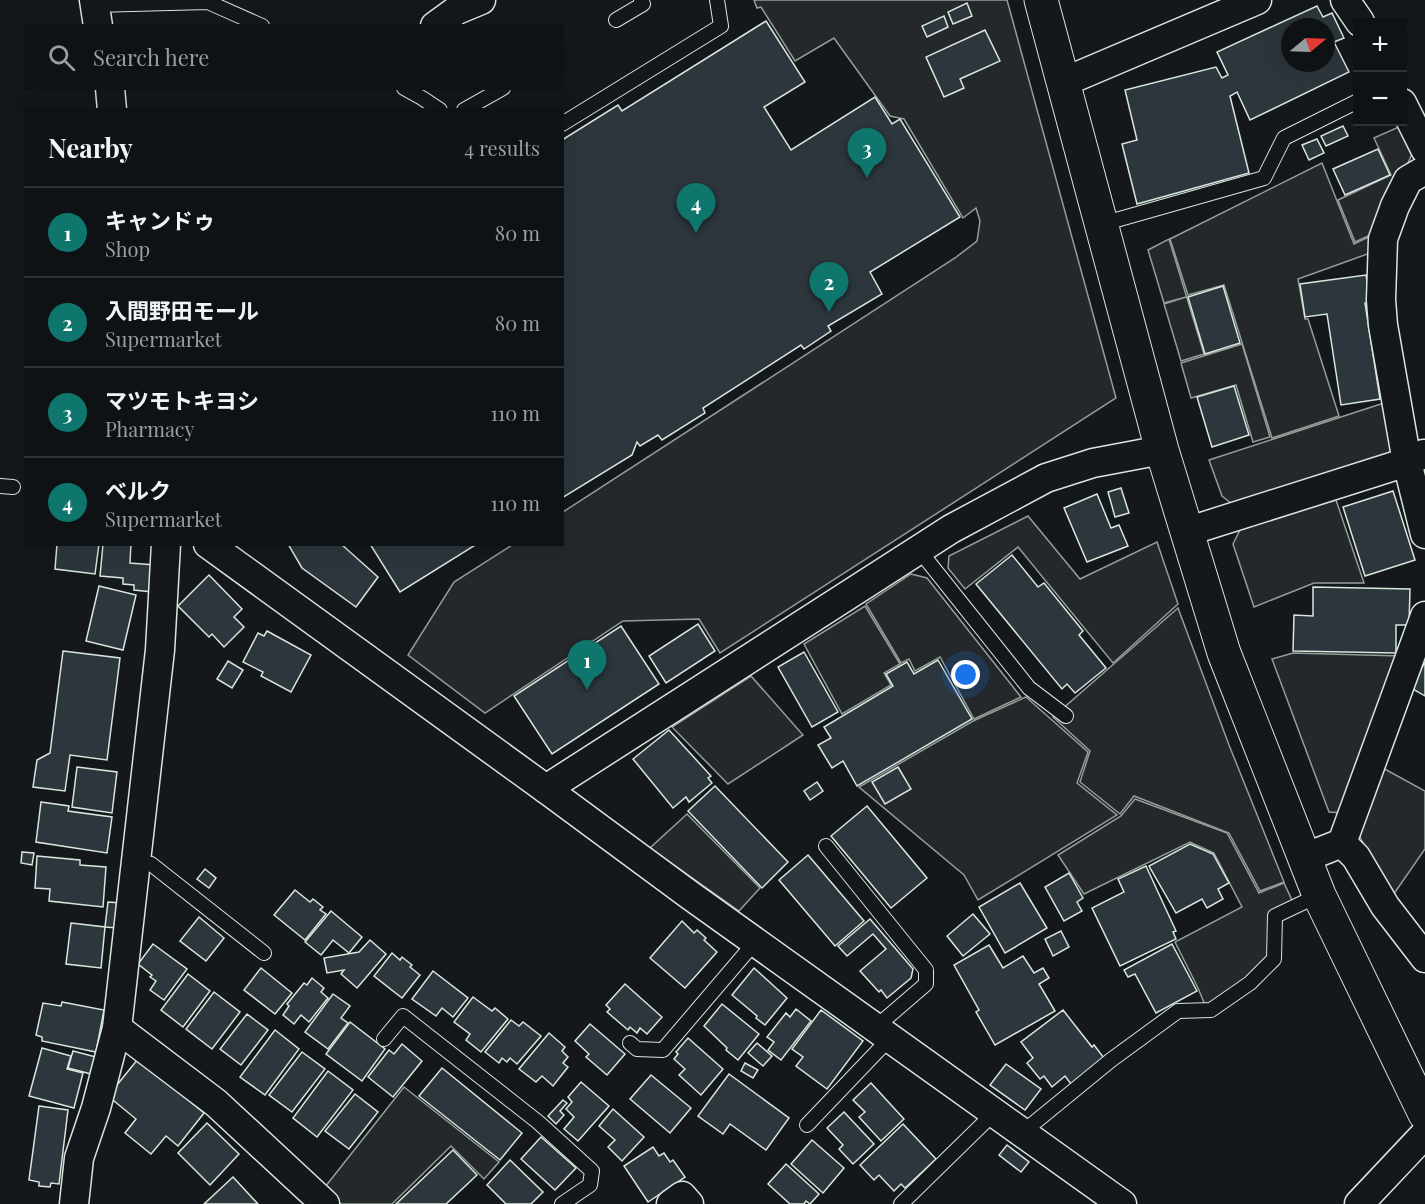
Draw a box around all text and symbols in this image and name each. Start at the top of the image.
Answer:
north arrow [1281,18,1335,72]
map controls [1353,18,1407,126]
button: + [1353,18,1407,72]
search box [24,24,564,90]
icon: search [45,41,78,74]
text: Search here [93,42,209,72]
button: − [1353,72,1407,126]
pin: 3 [848,128,886,178]
text: Nearby [48,130,133,165]
text: 4 results [464,134,540,161]
pin: 4 [676,184,716,233]
text: キャンドゥ [105,205,215,235]
text: 1 [64,219,71,246]
text: 80 m [495,219,540,246]
text: Shop [105,235,150,262]
pin: 2 [810,262,848,312]
text: 入間野田モール [105,295,259,325]
text: 2 [62,309,73,336]
text: 80 m [495,309,540,336]
text: Supermarket [105,325,222,352]
text: マツモトキヨシ [105,385,259,415]
text: 3 [63,399,72,426]
text: 110 m [490,399,540,426]
text: Pharmacy [105,415,195,442]
text: ベルク [105,475,171,505]
text: 4 [62,489,73,516]
text: 110 m [490,489,540,516]
text: Supermarket [105,505,222,532]
pin: 1 [568,640,606,690]
your location [951,660,980,689]

